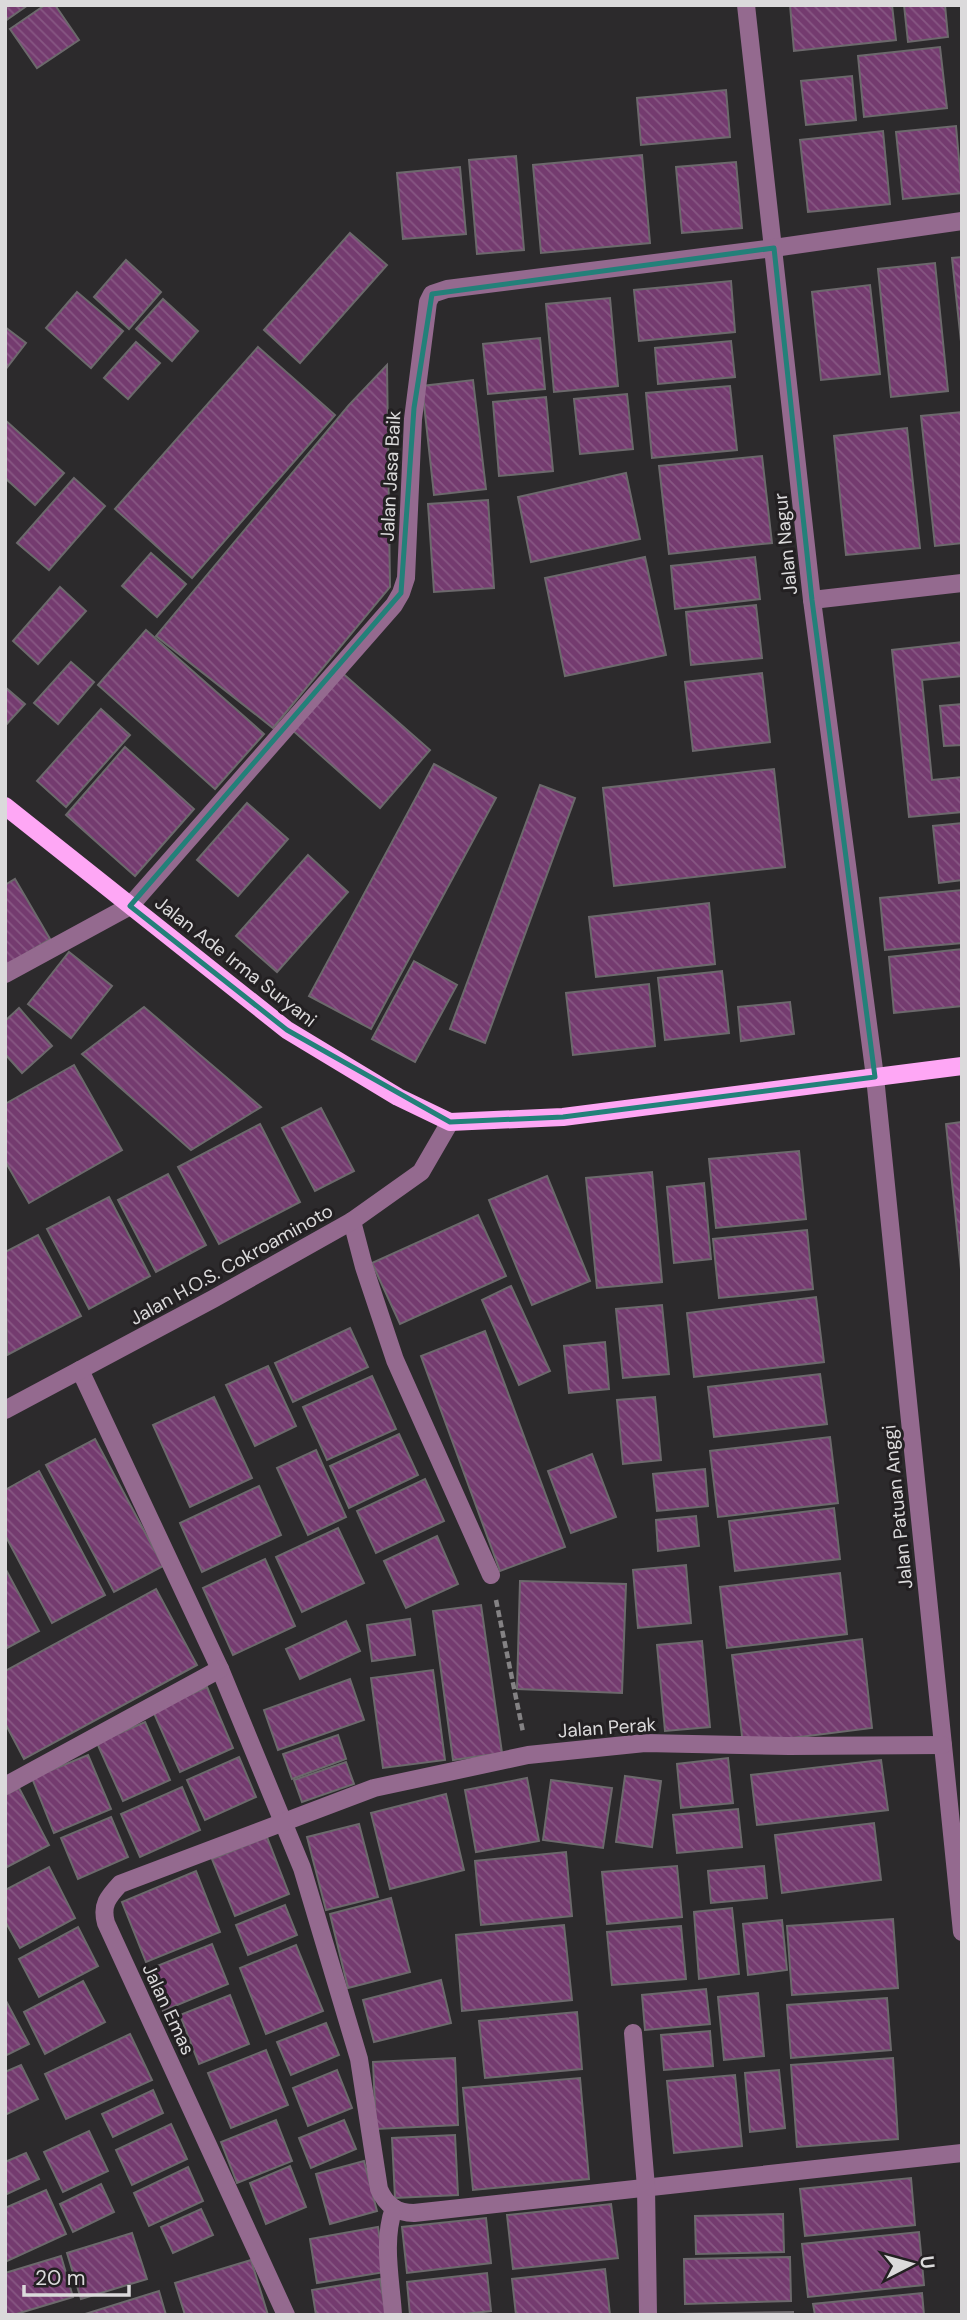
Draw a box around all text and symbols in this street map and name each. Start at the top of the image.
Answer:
street label: Jalan Jasa Baik [375,409,406,542]
street label: Jalan Nagur [768,492,803,596]
street label: Jalan Ade Irma Suryani [150,890,322,1032]
street label: Jalan H.O.S. Cokroaminoto [125,1198,337,1331]
street label: Jalan Patuan Anggi [876,1424,919,1590]
street label: Jalan Perak [557,1712,658,1743]
street label: Jalan Emas [137,1960,201,2059]
north arrow [876,2229,946,2299]
scale bar [24,2254,130,2298]
text: U [914,2254,941,2270]
text: 20 m [35,2264,86,2292]

